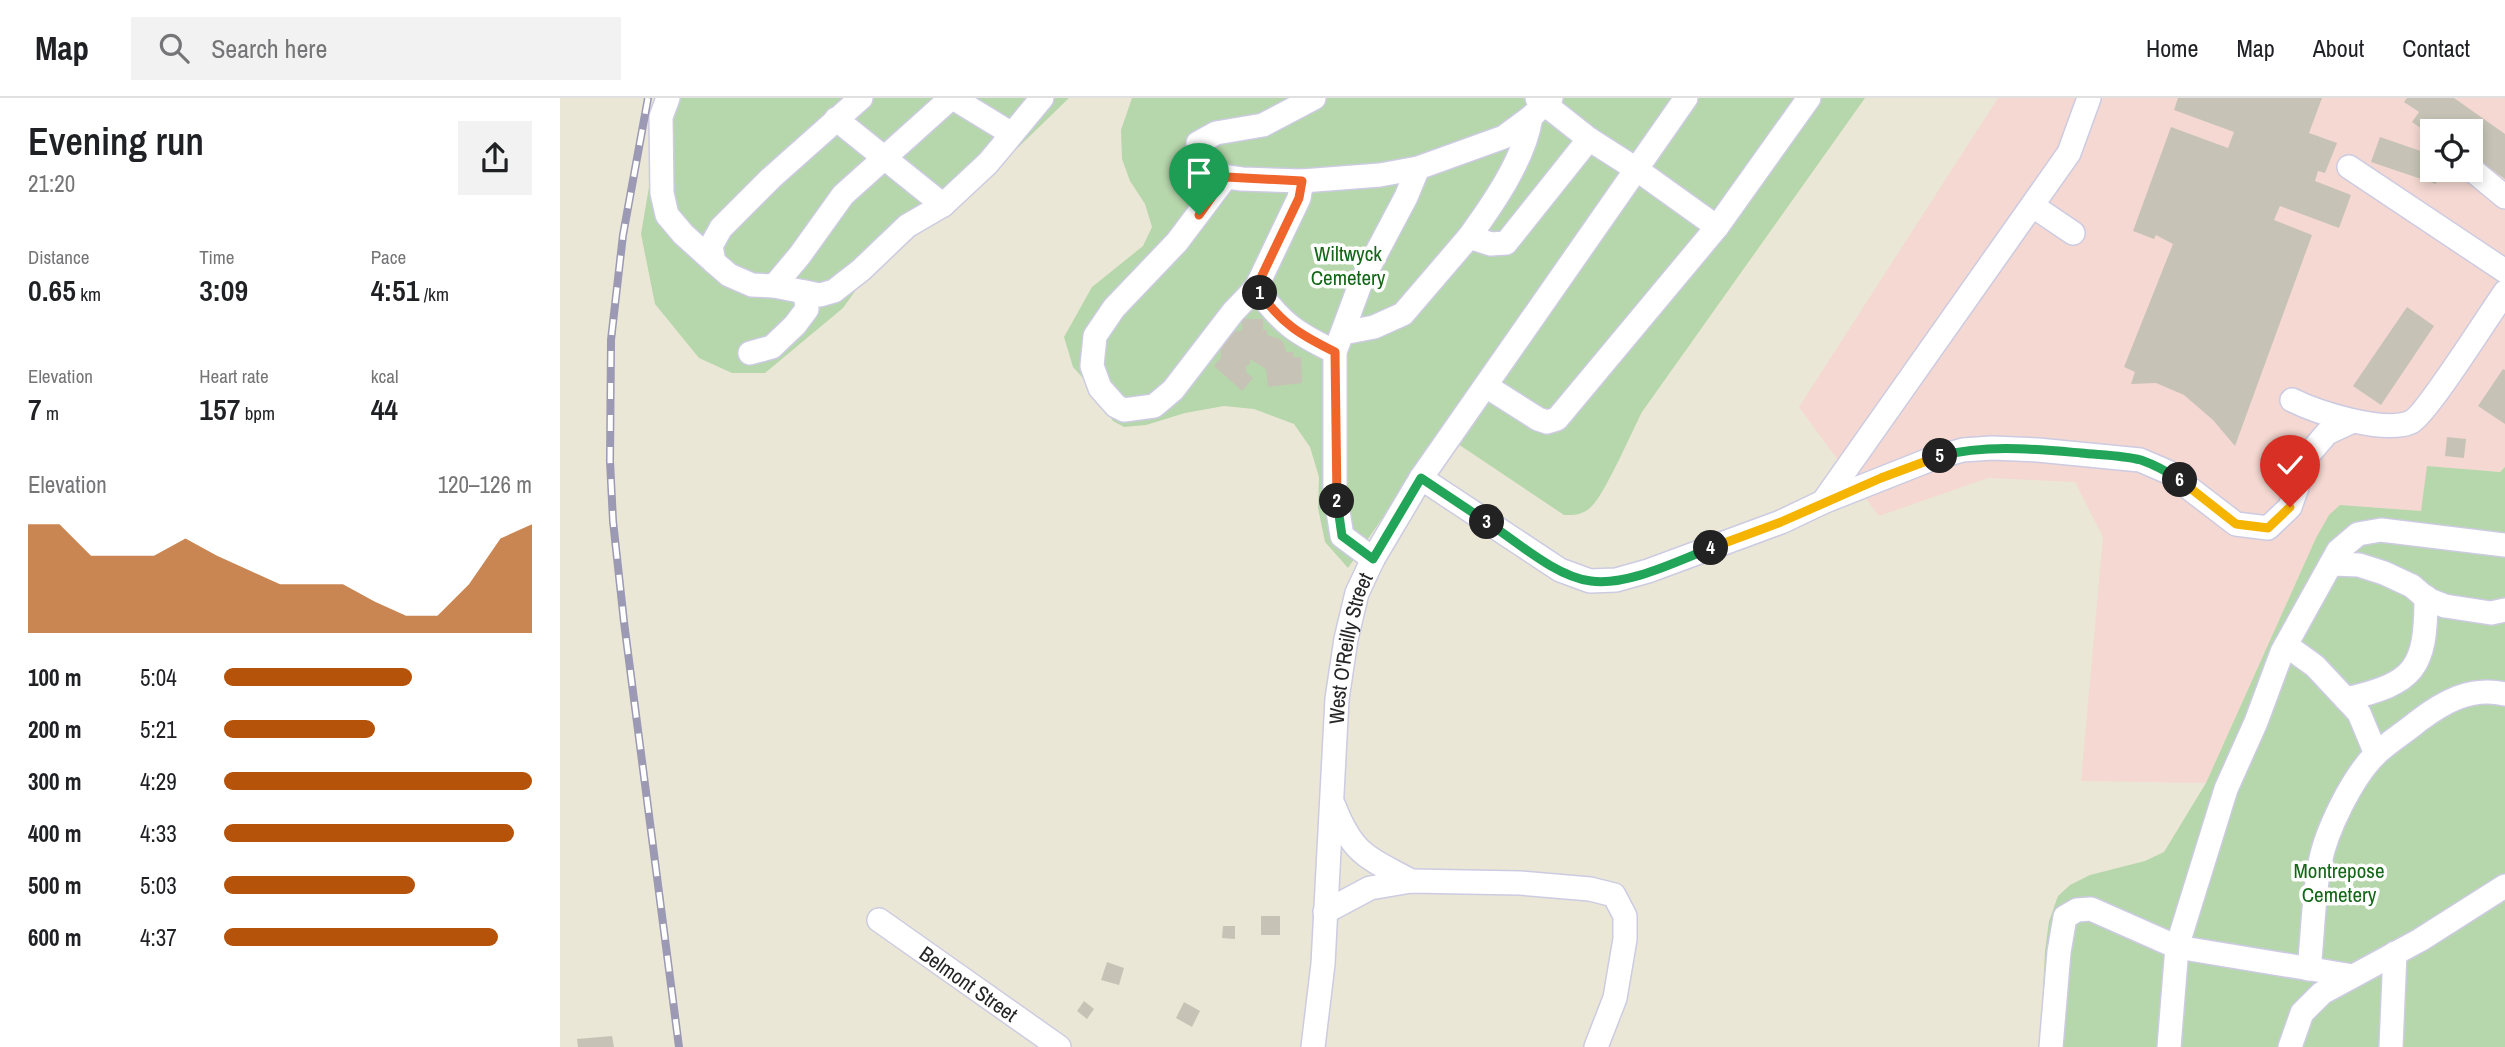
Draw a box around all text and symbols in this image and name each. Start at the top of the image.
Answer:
search box [131,17,621,80]
text: Map [35,26,89,70]
icon: search [155,29,193,67]
text: Search here [211,31,327,66]
text: Home [2146,32,2198,64]
text: Map [2236,32,2275,64]
text: About [2313,32,2364,64]
text: Contact [2402,32,2470,64]
text: Evening run [28,116,204,167]
map controls [2420,119,2483,182]
button: locate [2420,119,2483,182]
button: share [458,121,532,195]
pin [1169,143,1229,215]
icon: arrive [1180,154,1218,192]
text: 21:20 [28,168,75,199]
park label: Wiltwyck Cemetery [1311,239,1386,292]
text: Distance [28,244,89,270]
text: Time [199,244,234,270]
text: Pace [371,244,406,270]
text: 0.65 [28,270,76,310]
text: 3:09 [199,270,248,310]
text: 4:51 [371,270,419,310]
pin: 1 [1242,276,1278,310]
text: 1 [1255,279,1264,305]
text: km [76,281,101,307]
text: /km [419,281,449,307]
text: Elevation [28,363,93,389]
text: Heart rate [199,363,269,389]
text: kcal [371,363,398,389]
text: 7 [28,389,42,429]
text: 157 [199,389,240,429]
text: 44 [371,389,398,429]
text: m [42,400,59,426]
text: bpm [240,400,275,426]
pin [2260,435,2320,507]
pin: 5 [1922,438,1958,474]
text: 5 [1935,442,1944,468]
icon: check [2271,446,2309,484]
pin: 6 [2162,462,2198,498]
text: 6 [2175,466,2184,492]
text: Elevation [28,469,107,500]
text: 120–126 m [438,469,532,500]
pin: 2 [1320,484,1354,518]
text: 2 [1332,487,1341,513]
pin: 3 [1469,504,1504,540]
text: 3 [1482,508,1491,534]
pin: 4 [1694,531,1728,566]
text: 4 [1706,534,1715,560]
street label: West O'Reilly Street [1321,567,1379,725]
text: 100 m [28,662,81,693]
text: 5:04 [140,662,177,693]
text: 200 m [28,714,81,745]
text: 5:21 [140,714,177,745]
text: 300 m [28,766,81,797]
text: 4:29 [140,766,177,797]
text: 400 m [28,818,81,849]
text: 4:33 [140,818,177,849]
park label: Montrepose Cemetery [2294,856,2384,909]
text: 500 m [28,870,81,901]
text: 5:03 [140,870,177,901]
text: 600 m [28,922,81,953]
text: 4:37 [140,922,177,953]
street label: Belmont Street [914,939,1024,1028]

